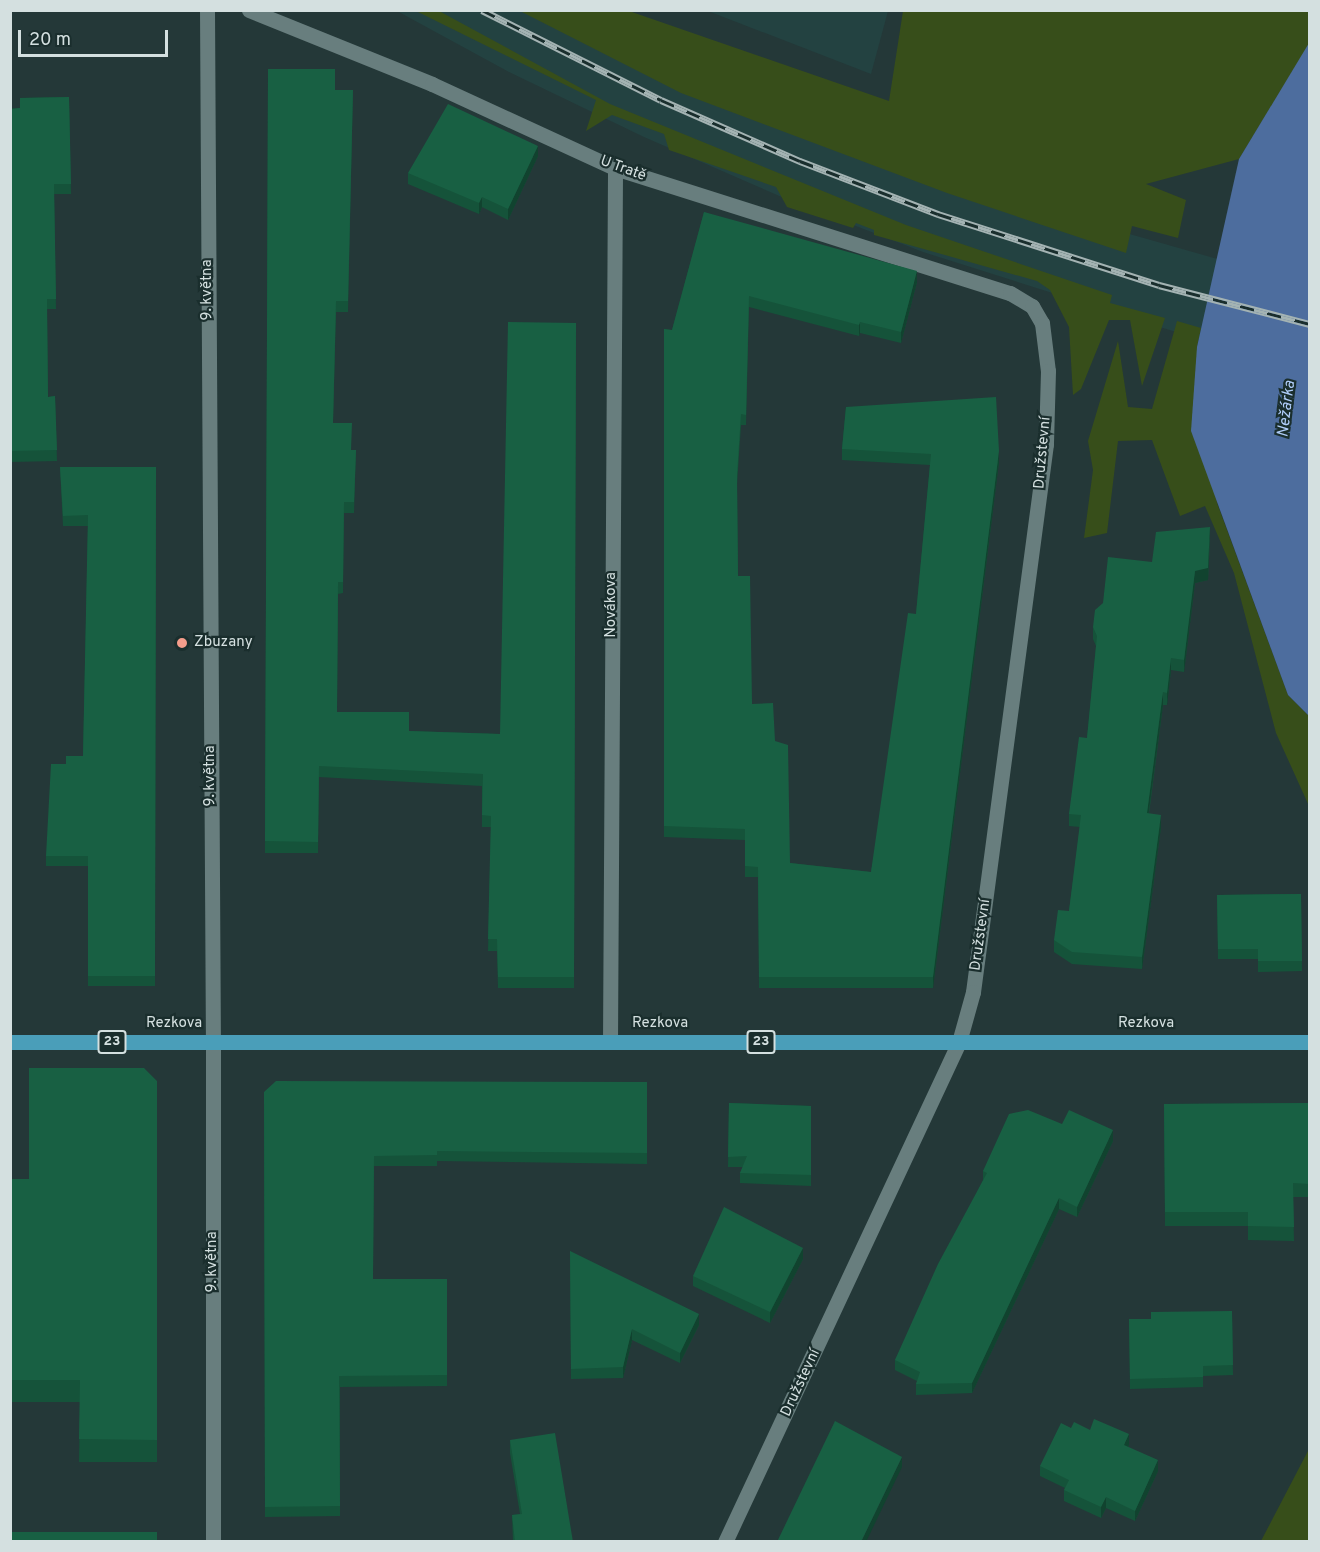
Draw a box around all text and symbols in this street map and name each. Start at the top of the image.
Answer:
scale bar [21,18,171,56]
text: 20 m [29,29,71,52]
street label: U Tratě [597,152,649,186]
street label: 9. května [199,259,217,321]
water label: Nežárka [1274,380,1300,438]
street label: Družstevní [1031,416,1055,490]
street label: Novákova [603,572,621,638]
place label: Zbuzany [194,634,253,652]
marker: Zbuzany [175,636,189,650]
street label: 9. května [202,745,220,807]
street label: Družstevní [967,898,995,972]
street label: Rezkova [146,1015,202,1033]
street label: Rezkova [632,1015,688,1033]
street label: Rezkova [1118,1015,1174,1033]
road number: 23 [97,1031,127,1053]
road number: 23 [746,1031,776,1053]
street label: 9. května [204,1231,222,1293]
street label: Družstevní [778,1346,824,1420]

